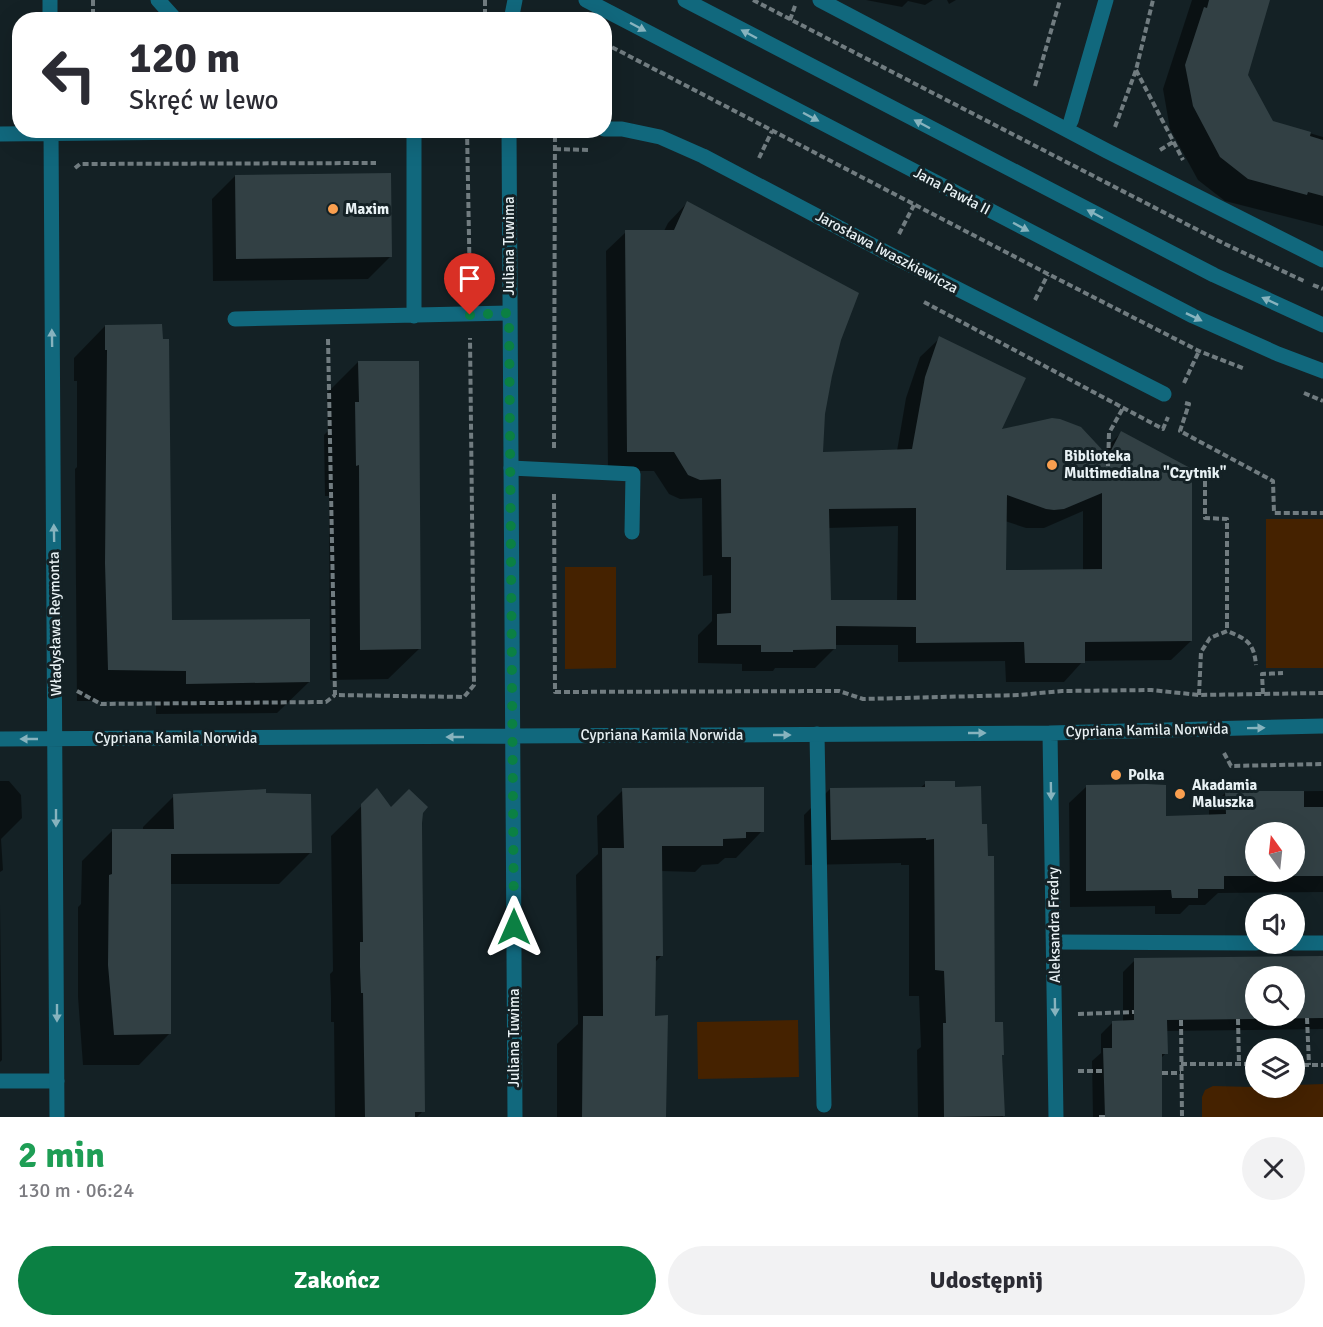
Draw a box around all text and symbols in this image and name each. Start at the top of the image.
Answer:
one-way arrow [630,22,647,32]
one-way arrow [741,29,758,38]
text: 120 m [129,33,240,84]
icon: left [30,36,108,114]
text: Skręć w lewo [129,84,279,117]
one-way arrow [802,112,820,122]
one-way arrow [914,119,931,128]
street label: Jana Pawła II [911,163,993,219]
street label: Juliana Tuwima [500,196,518,296]
place label: Maxim [345,200,389,218]
marker: Maxim [326,202,340,216]
street label: Jarosława Iwaszkiewicza [813,207,961,297]
one-way arrow [1087,209,1104,218]
one-way arrow [1013,222,1030,232]
pin [444,253,495,315]
icon: arrive [453,262,486,295]
one-way arrow [1261,297,1278,306]
one-way arrow [1186,312,1203,321]
one-way arrow [48,329,57,348]
place label: Biblioteka Multimedialna "Czytnik" [1064,447,1227,482]
marker: Biblioteka Multimedialna "Czytnik" [1045,458,1059,472]
one-way arrow [49,524,59,543]
street label: Władysława Reymonta [45,551,65,697]
street label: Cypriana Kamila Norwida [1065,720,1229,740]
one-way arrow [1246,723,1265,733]
street label: Cypriana Kamila Norwida [581,726,743,744]
one-way arrow [967,728,986,738]
street label: Cypriana Kamila Norwida [95,729,257,747]
one-way arrow [772,730,791,739]
one-way arrow [445,732,464,742]
one-way arrow [20,734,39,744]
place label: Polka [1128,766,1165,784]
marker: Polka [1109,768,1123,782]
place label: Akadamia Maluszka [1192,776,1257,811]
one-way arrow [1046,782,1056,801]
marker: Akadamia Maluszka [1173,787,1187,801]
one-way arrow [52,809,61,828]
north arrow [1245,822,1305,882]
map controls [1245,822,1305,1098]
street label: Aleksandra Fredry [1044,867,1064,983]
button: sound [1245,894,1305,954]
position arrow [482,895,546,959]
button: search [1245,966,1305,1026]
street label: Juliana Tuwima [505,988,523,1088]
one-way arrow [1050,998,1060,1017]
one-way arrow [52,1004,62,1023]
button: layers [1245,1038,1305,1098]
text: 2 min [18,1133,105,1178]
button: close [1242,1137,1305,1200]
text: 130 m · 06:24 [18,1178,134,1203]
button: Zakończ [18,1246,656,1315]
button: Udostępnij [668,1246,1305,1315]

